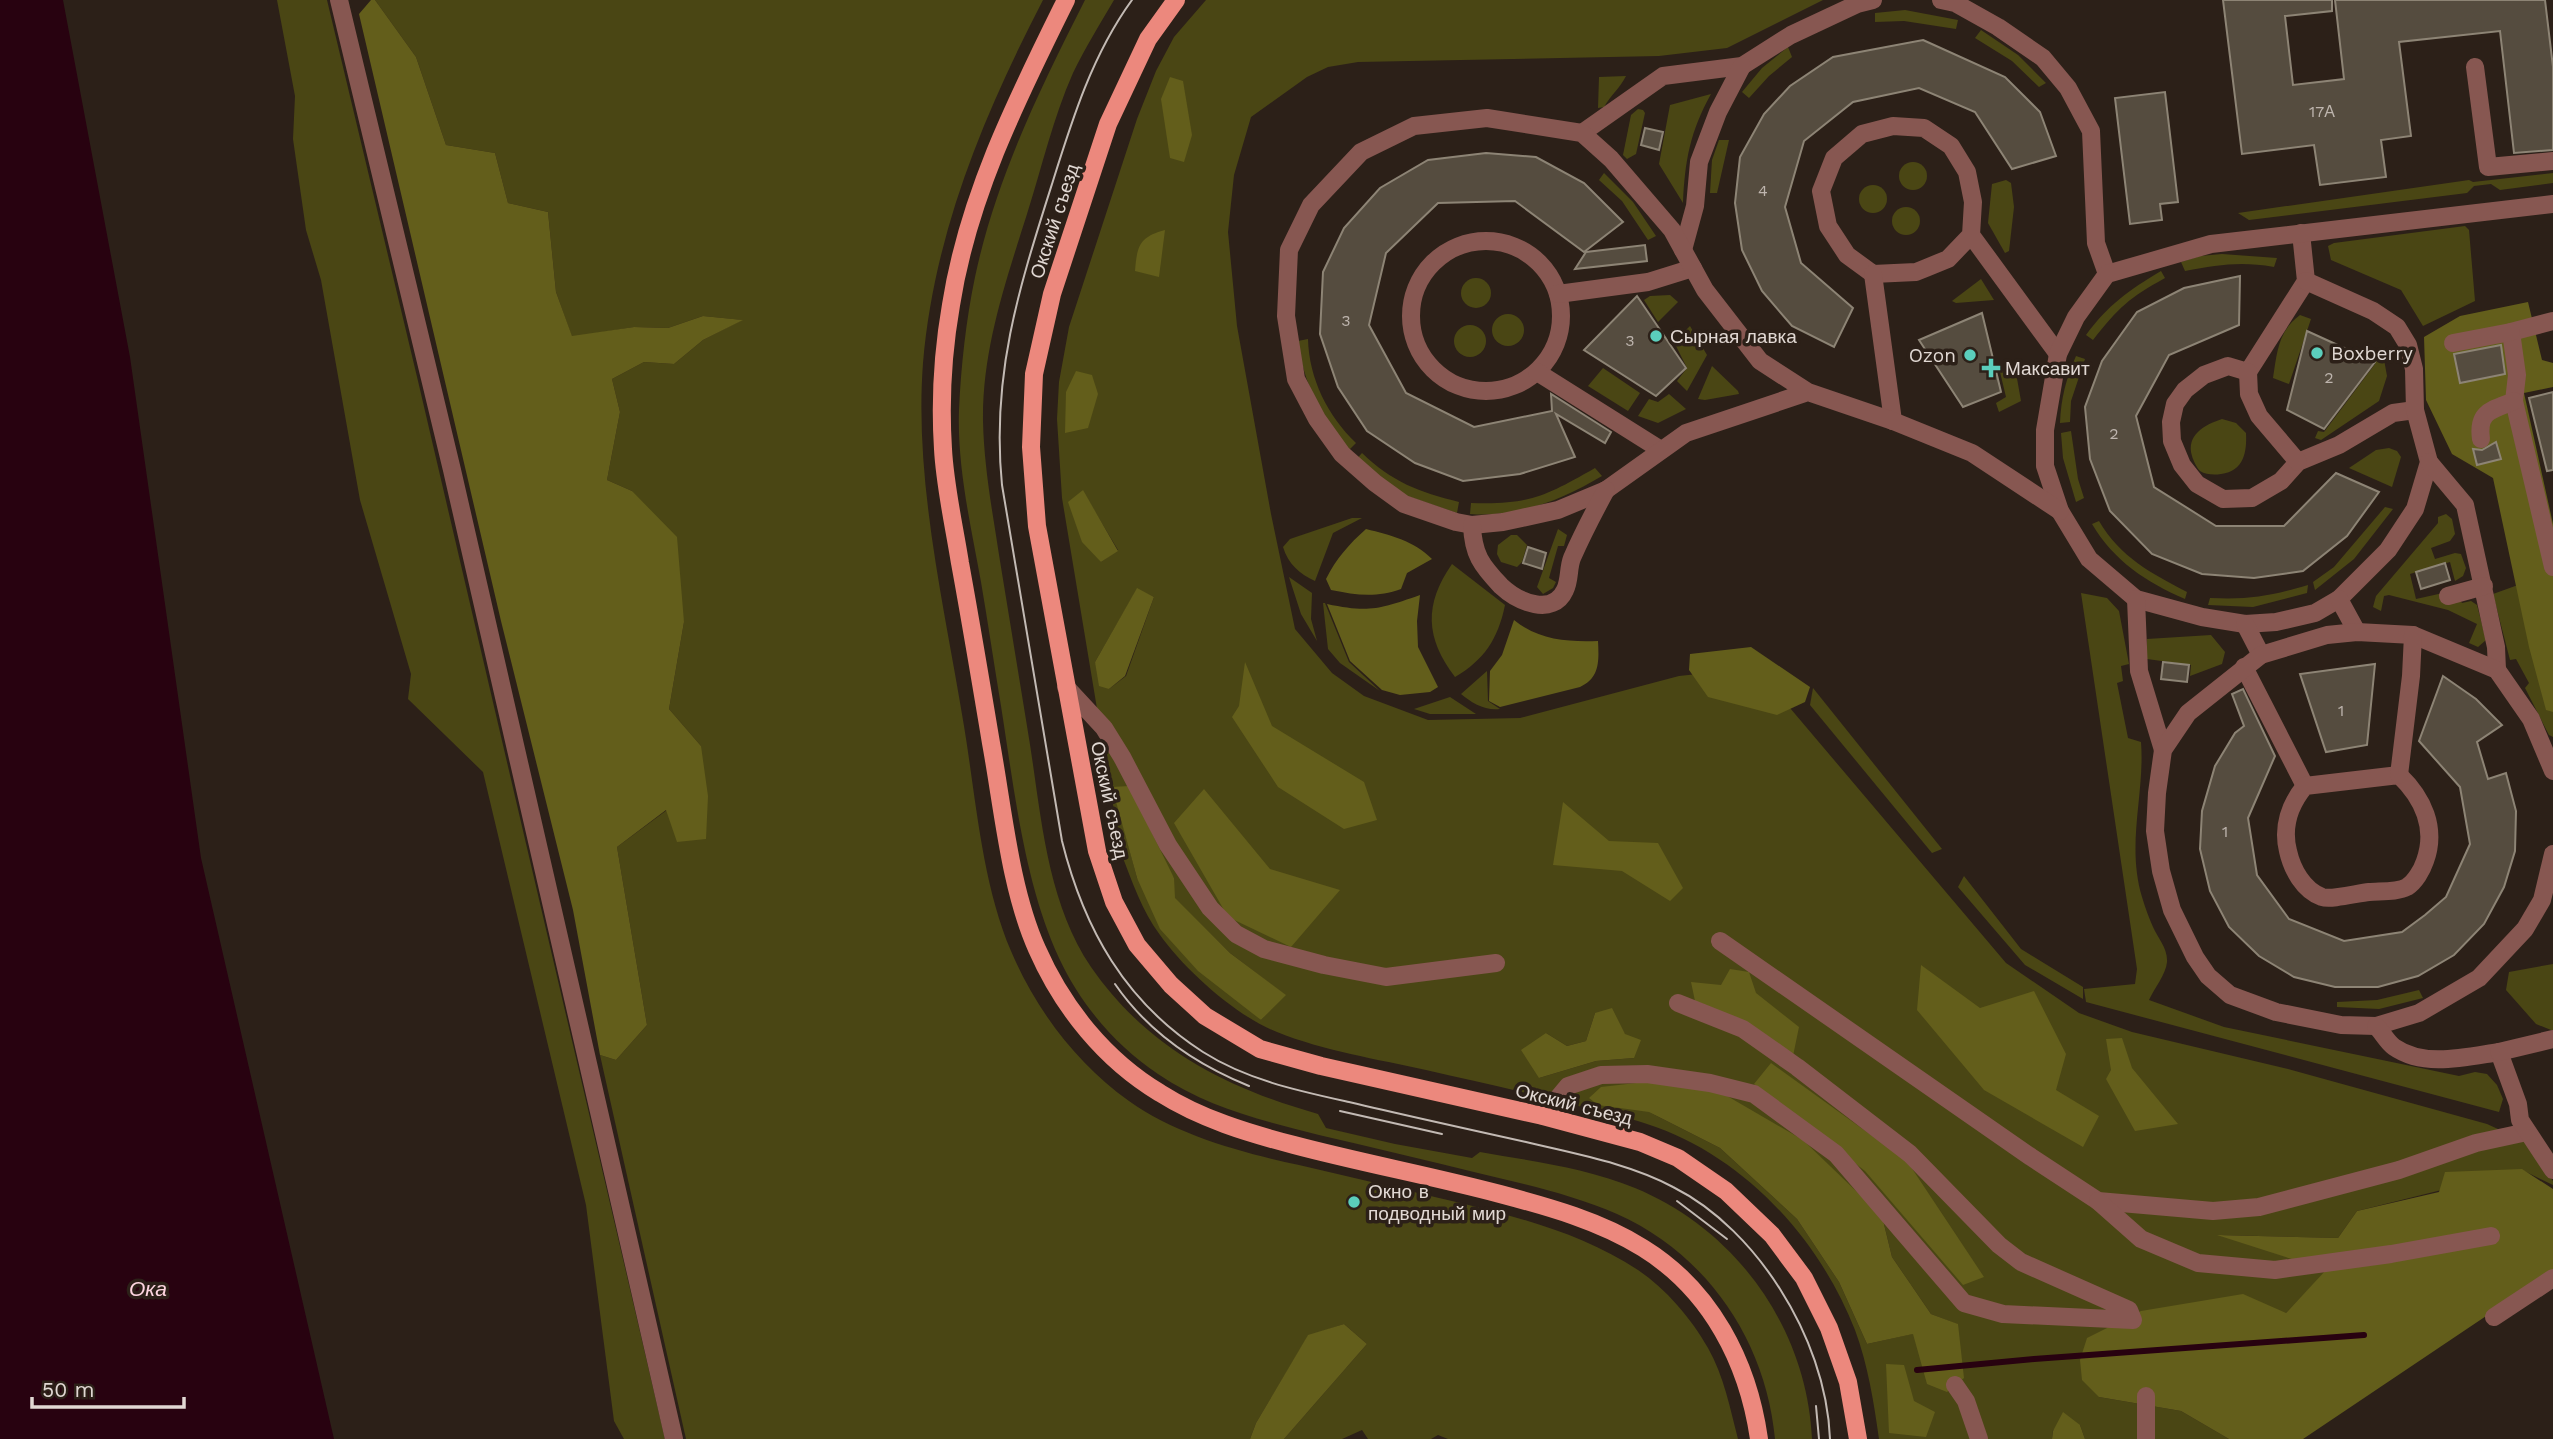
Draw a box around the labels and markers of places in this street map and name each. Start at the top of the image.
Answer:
place label: Сырная лавка [1670,325,1797,348]
marker: Сырная лавка [1648,328,1664,344]
place label: Boxberry [2331,342,2413,365]
place label: Ozon [1909,344,1956,367]
marker: Boxberry [2309,345,2325,361]
marker: Ozon [1962,347,1978,363]
place label: Максавит [2005,357,2090,380]
marker: Максавит [1983,360,1999,376]
place label: Окно в подводный мир [1368,1180,1506,1225]
marker: Окно в подводный мир [1346,1194,1362,1210]

